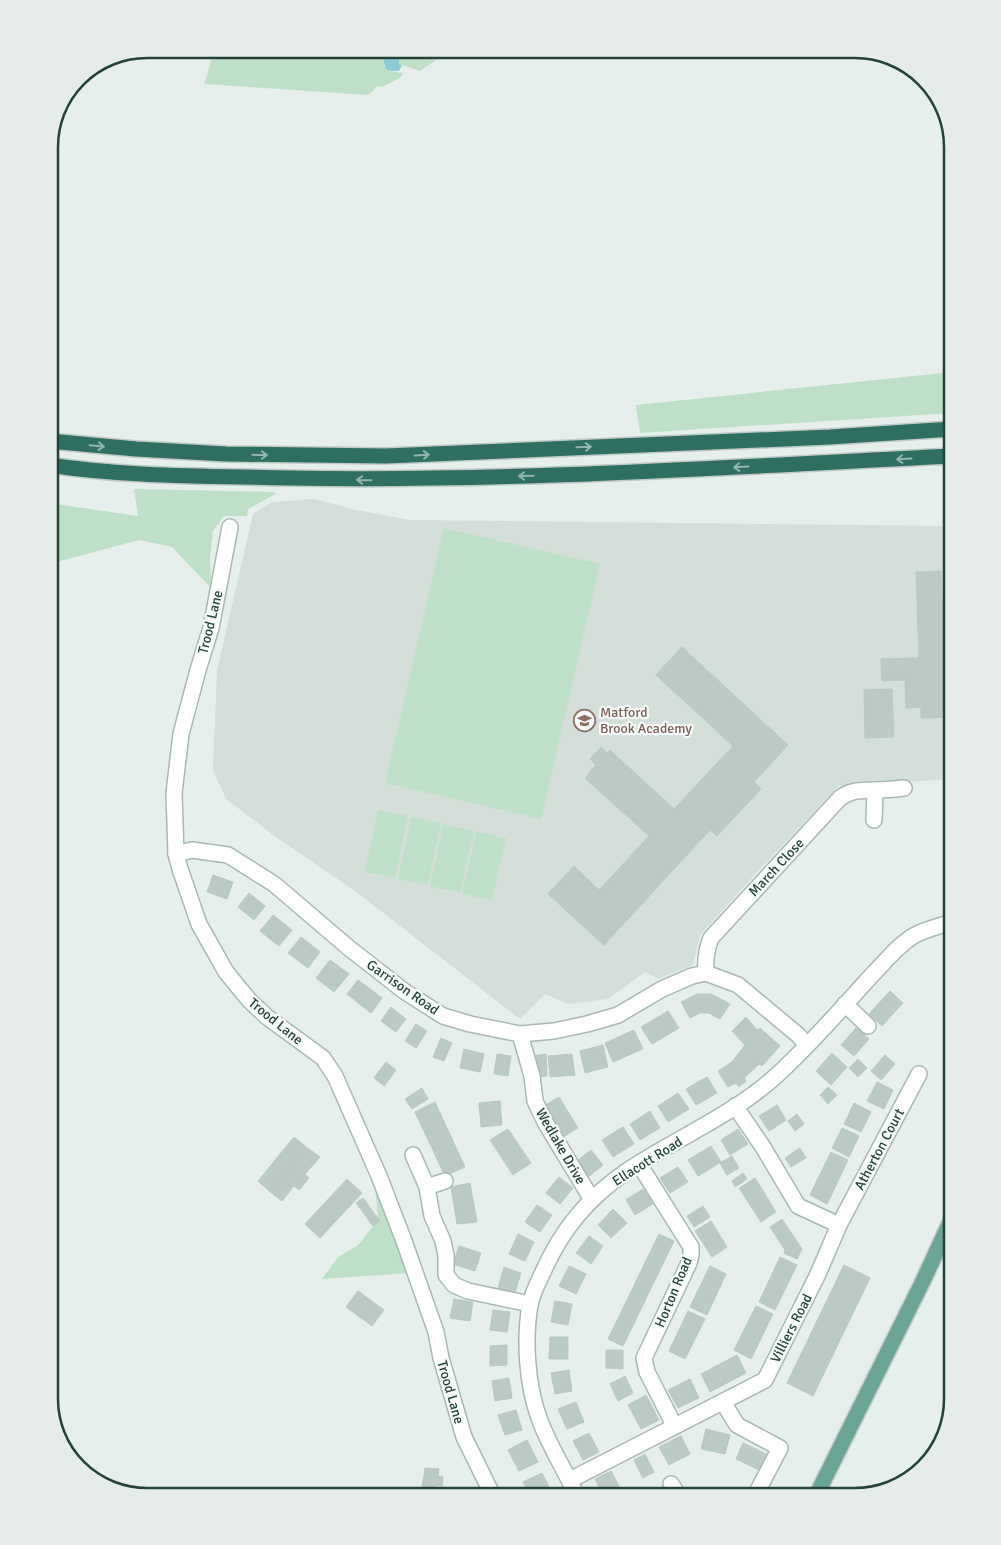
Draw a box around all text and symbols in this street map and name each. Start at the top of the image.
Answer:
one-way arrow [89,441,105,451]
one-way arrow [576,443,592,452]
one-way arrow [251,450,267,459]
one-way arrow [414,450,430,459]
one-way arrow [896,454,912,463]
one-way arrow [734,462,750,471]
one-way arrow [519,471,535,481]
one-way arrow [356,475,372,484]
street label: Trood Lane [194,588,227,656]
place label: Matford Brook Academy [600,704,692,737]
school or university icon: Matford Brook Academy [572,708,596,732]
street label: March Close [745,835,808,900]
street label: Garrison Road [363,956,442,1019]
street label: Trood Lane [245,994,306,1048]
street label: Wedlake Drive [532,1105,589,1187]
street label: Atherton Court [851,1106,908,1193]
street label: Ellacott Road [609,1133,686,1190]
street label: Horton Road [651,1254,696,1330]
street label: Villiers Road [767,1291,816,1365]
street label: Trood Lane [433,1359,468,1426]

